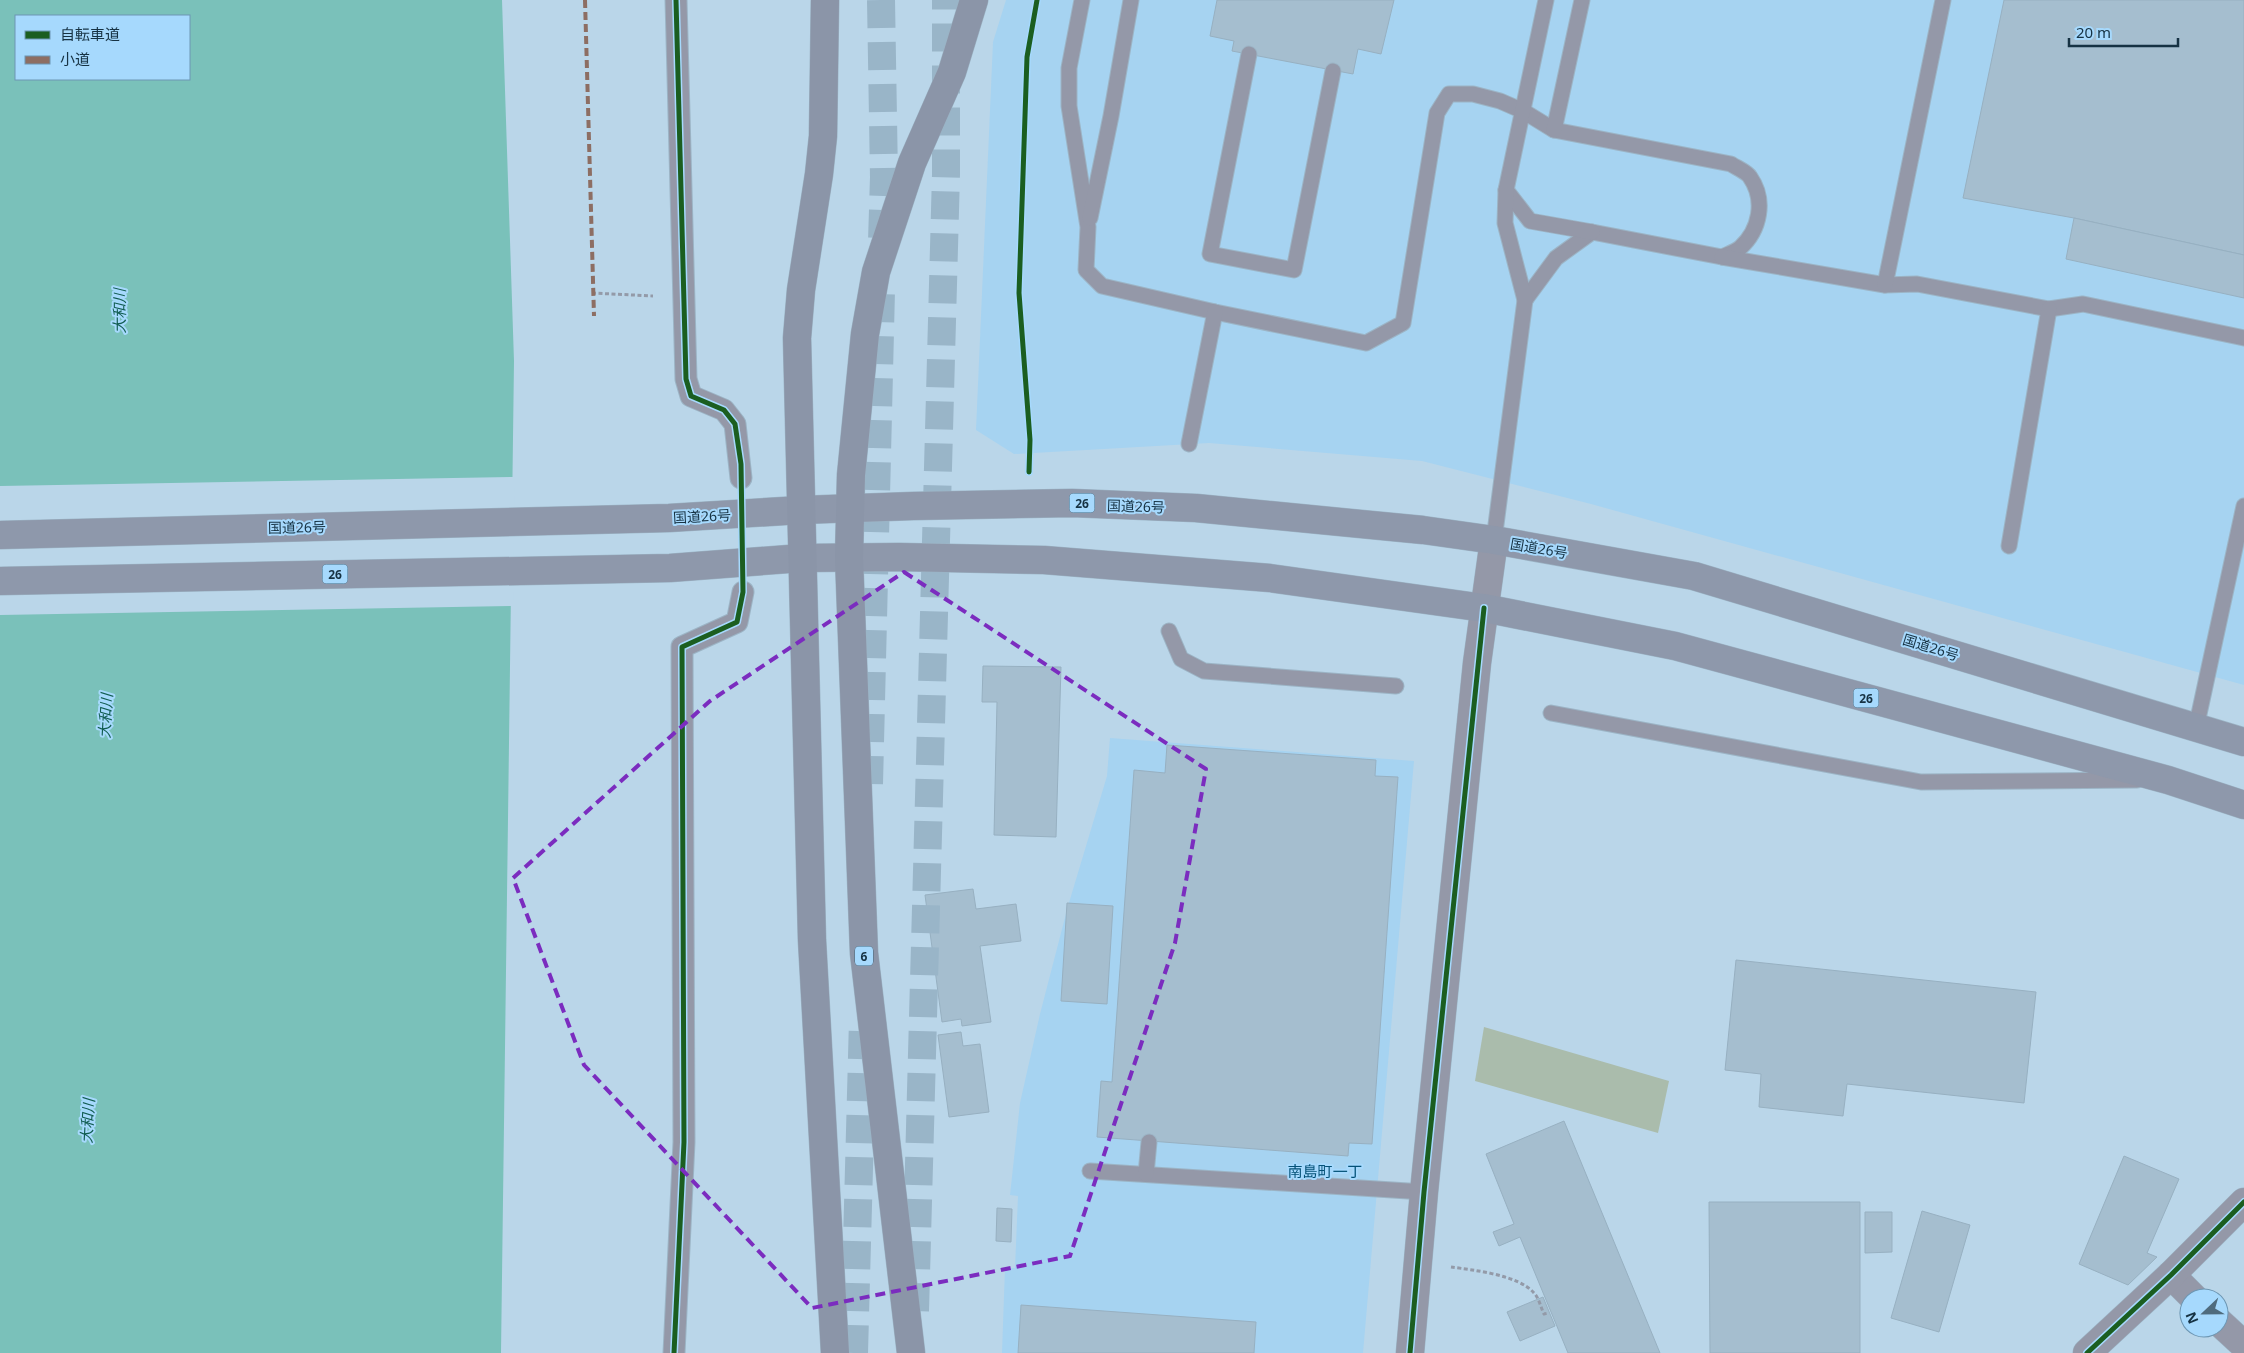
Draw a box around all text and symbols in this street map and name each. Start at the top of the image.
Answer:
legend [15,15,190,80]
scale bar [2069,15,2178,47]
text: 20 m [2076,22,2111,42]
text: 自転車道 [60,24,120,44]
text: 小道 [60,49,90,69]
water label: 大和川 [109,287,129,334]
road number: 26 [1070,493,1094,512]
street label: 国道26号 [1107,495,1165,517]
street label: 国道26号 [673,505,731,527]
street label: 国道26号 [268,517,326,537]
street label: 国道26号 [1509,534,1569,562]
road number: 26 [322,564,348,584]
street label: 国道26号 [1900,629,1962,665]
road number: 26 [1854,688,1878,708]
water label: 大和川 [94,691,116,739]
road number: 6 [855,946,873,966]
water label: 大和川 [76,1096,98,1144]
district label: 南島町一丁 [1287,1161,1363,1181]
north arrow [2179,1288,2229,1338]
text: N [2181,1309,2202,1327]

